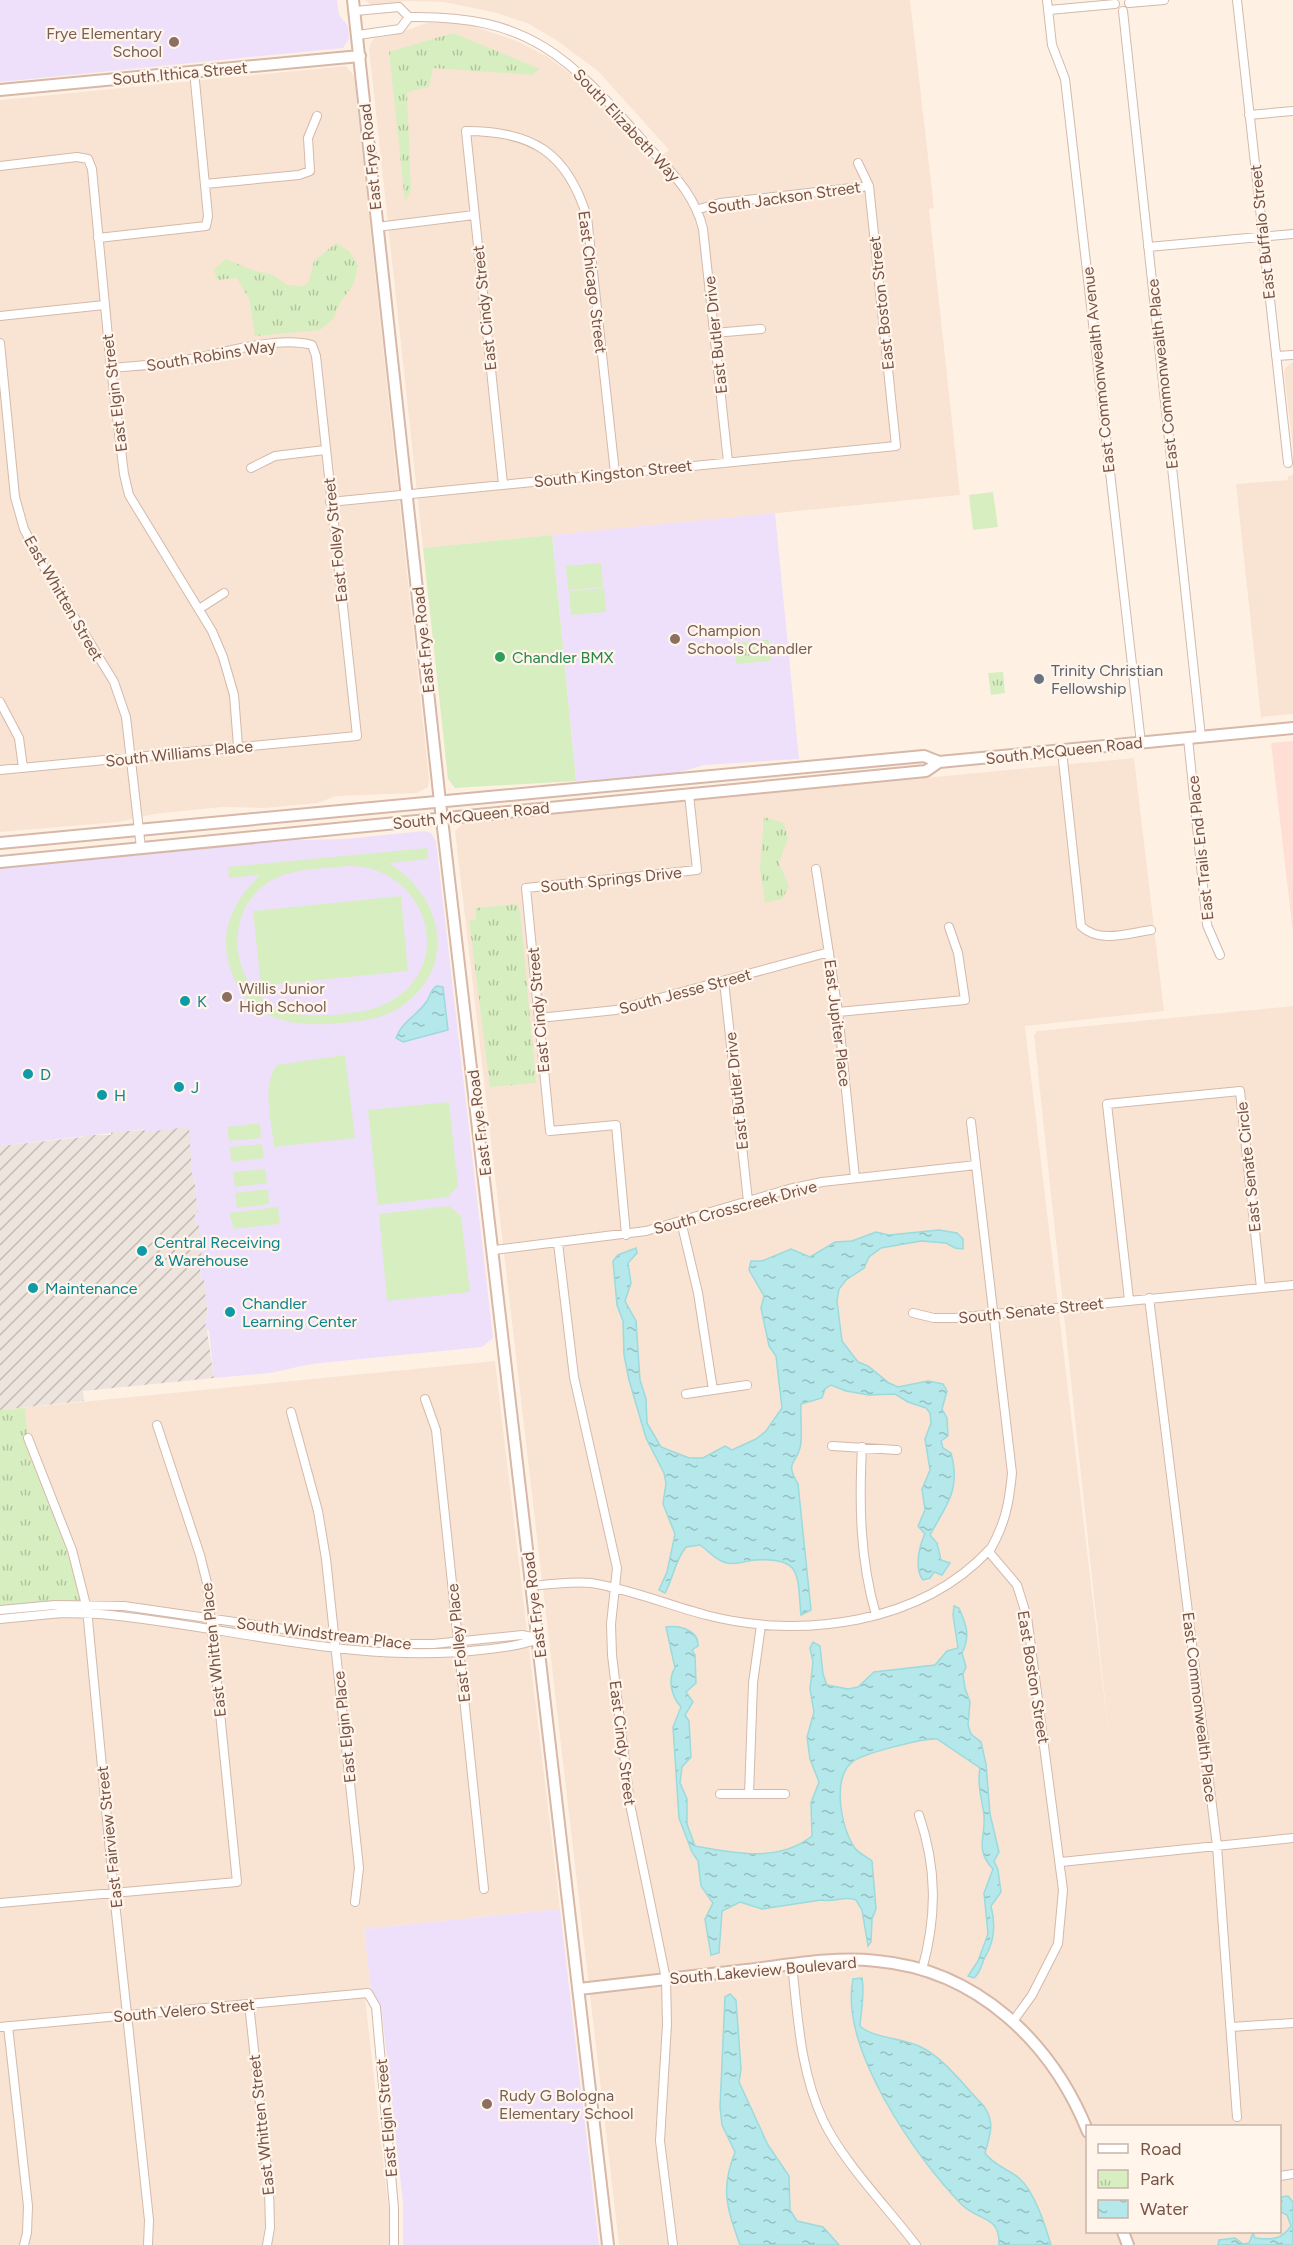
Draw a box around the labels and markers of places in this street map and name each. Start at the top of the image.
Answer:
place label: Frye Elementary School [46,24,163,61]
marker: Frye Elementary School [167,35,181,49]
place label: Champion Schools Chandler [687,621,813,658]
marker: Champion Schools Chandler [668,632,682,646]
place label: Chandler BMX [512,648,614,667]
marker: Chandler BMX [493,650,507,664]
place label: Trinity Christian Fellowship [1051,661,1163,698]
marker: Trinity Christian Fellowship [1032,672,1046,686]
place label: Willis Junior High School [239,979,327,1016]
marker: Willis Junior High School [220,990,234,1004]
place label: K [197,992,207,1011]
marker: K [178,994,192,1008]
place label: D [40,1065,51,1084]
marker: D [21,1067,35,1081]
place label: J [191,1078,199,1097]
marker: J [172,1080,186,1094]
place label: H [114,1086,126,1105]
marker: H [95,1088,109,1102]
place label: Central Receiving & Warehouse [154,1233,281,1270]
marker: Central Receiving & Warehouse [135,1244,149,1258]
place label: Maintenance [45,1279,138,1298]
marker: Maintenance [26,1281,40,1295]
place label: Chandler Learning Center [242,1294,357,1331]
marker: Chandler Learning Center [223,1305,237,1319]
place label: Rudy G Bologna Elementary School [499,2086,633,2123]
marker: Rudy G Bologna Elementary School [480,2097,494,2111]

